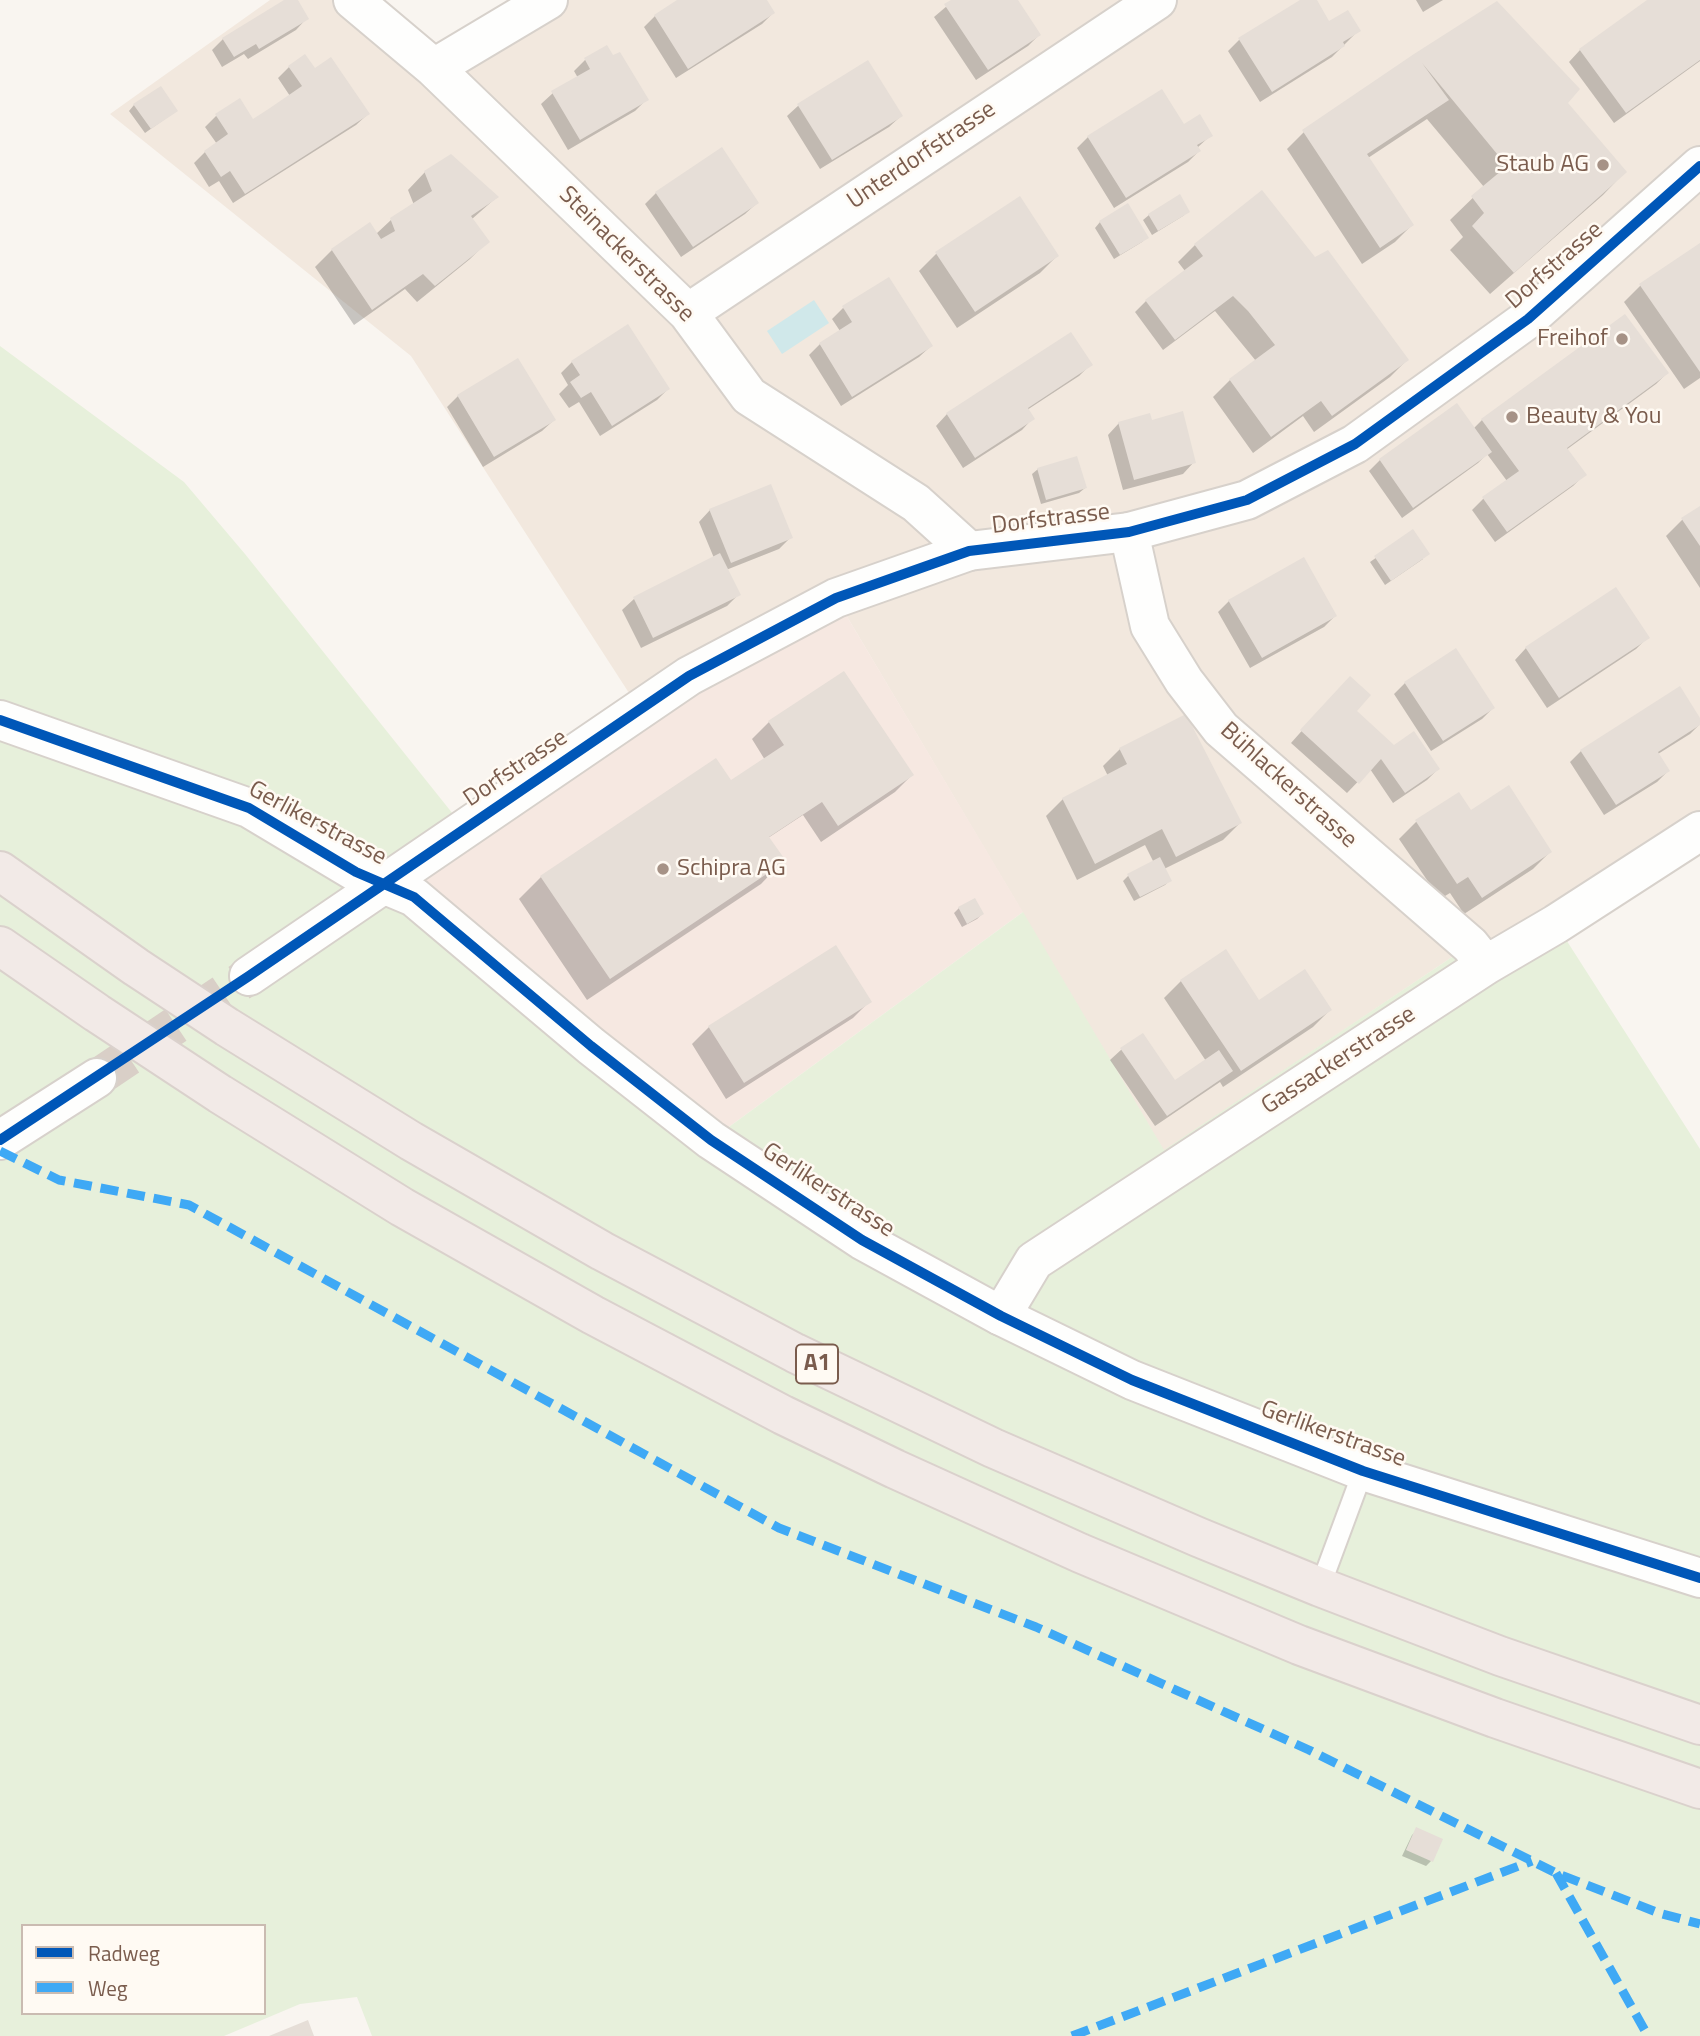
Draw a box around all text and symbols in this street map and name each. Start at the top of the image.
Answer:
street label: Unterdorfstrasse [842,96,1002,216]
place label: Staub AG [1496,151,1589,179]
marker: Staub AG [1595,157,1611,173]
street label: Steinackerstrasse [552,181,700,329]
street label: Dorfstrasse [1501,216,1609,316]
place label: Freihof [1537,325,1608,353]
marker: Freihof [1614,331,1630,347]
place label: Beauty & You [1526,403,1661,431]
marker: Beauty & You [1504,409,1520,425]
street label: Dorfstrasse [990,498,1112,542]
street label: Bühlackerstrasse [1214,717,1362,855]
street label: Dorfstrasse [459,724,573,814]
street label: Gerlikerstrasse [243,776,391,872]
place label: Schipra AG [677,855,786,883]
marker: Schipra AG [655,861,671,877]
street label: Gassackerstrasse [1257,1001,1421,1121]
street label: Gerlikerstrasse [756,1138,900,1244]
road number: A1 [796,1344,838,1384]
street label: Gerlikerstrasse [1257,1395,1409,1475]
legend [21,1924,266,2015]
text: Radweg [88,1937,160,1969]
text: Weg [88,1972,128,2004]

